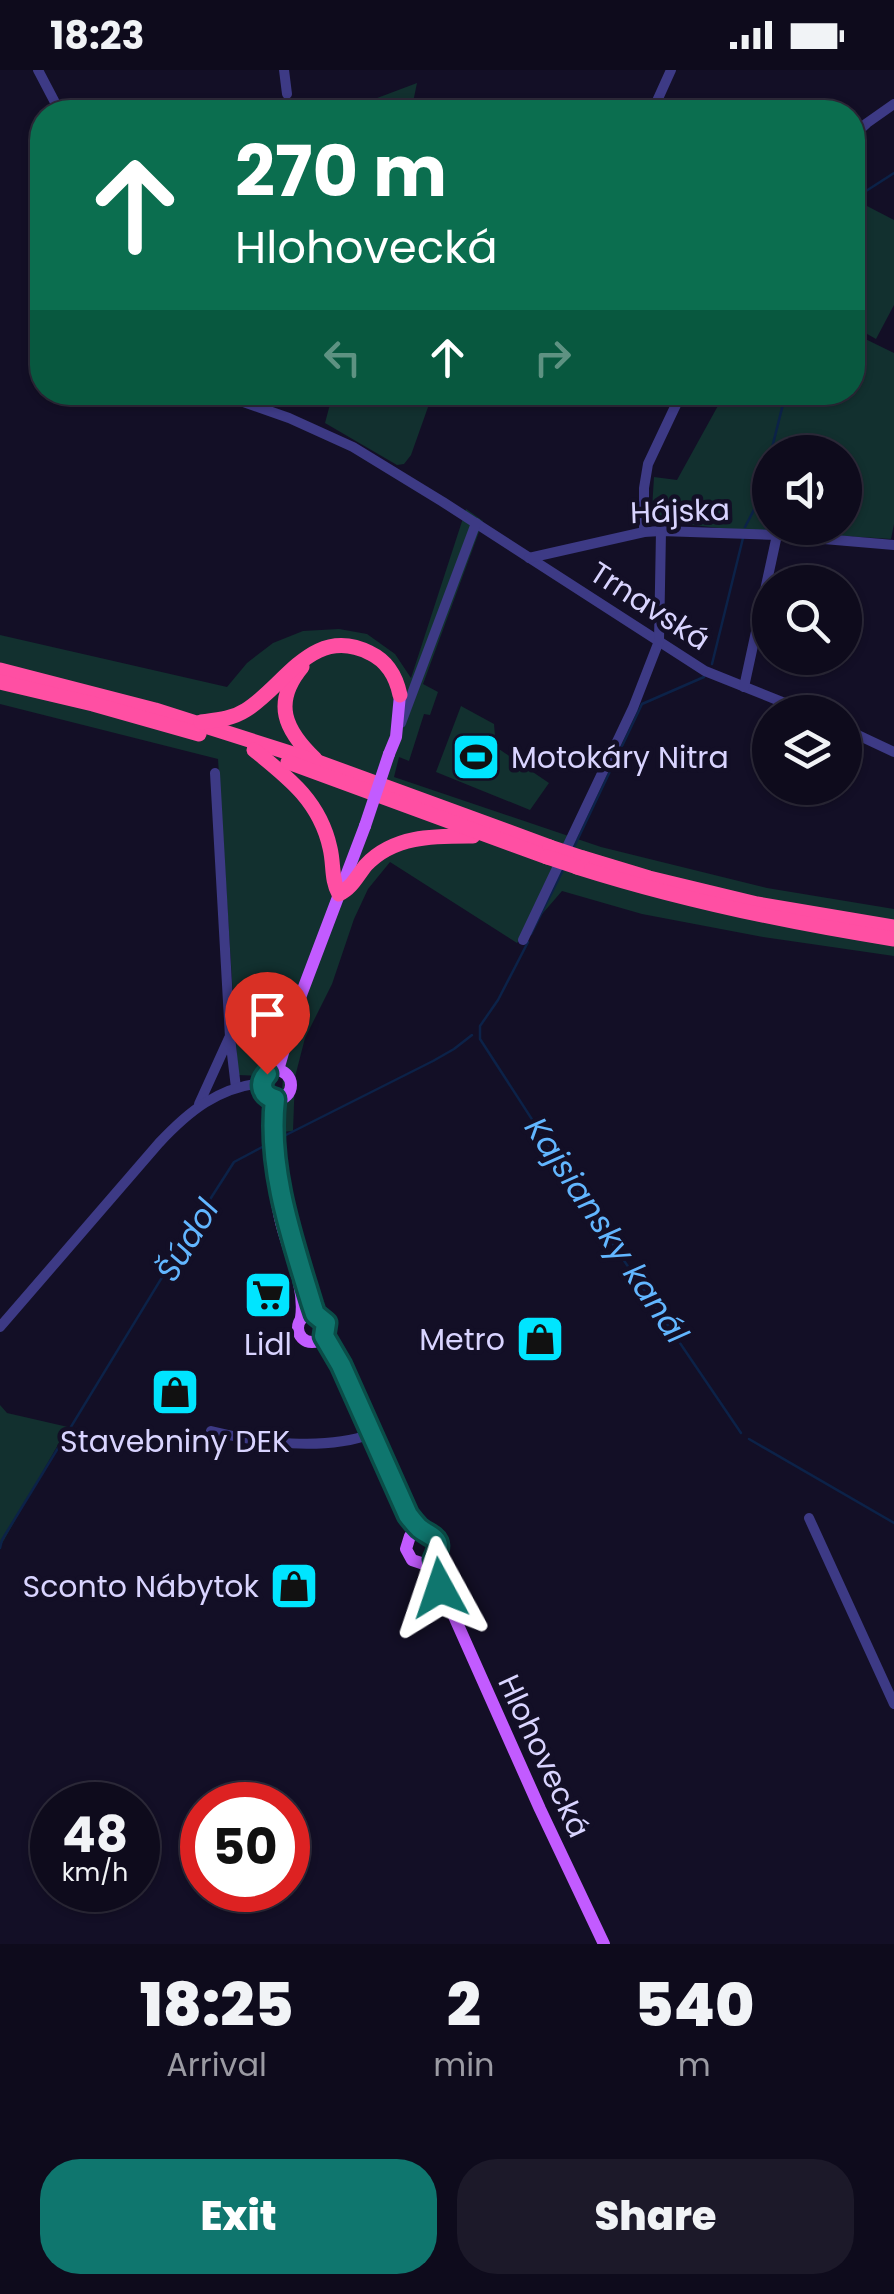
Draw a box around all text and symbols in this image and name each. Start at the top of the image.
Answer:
text: 18:23 [50,9,144,62]
text: 270 m [235,122,447,221]
icon: ahead [70,140,200,270]
text: Hlohovecká [235,216,498,279]
icon: left [315,330,370,385]
icon: ahead [420,330,475,385]
icon: right [525,330,580,385]
map controls [752,435,862,805]
button: sound [752,435,862,545]
street label: Hájska [629,488,731,534]
street label: Trnavská [582,551,718,661]
button: search [752,565,862,675]
button: layers [752,695,862,805]
sports icon: Motokáry Nitra [450,731,502,783]
place label: Motokáry Nitra [511,736,729,779]
pin [225,972,310,1075]
icon: arrive [240,987,295,1042]
water label: Kajsiansky kanál [514,1108,700,1352]
water label: Šúdol [145,1190,229,1290]
supermarket icon: Lidl [242,1269,294,1321]
shop icon: Metro [514,1313,566,1365]
place label: Metro [419,1318,505,1361]
place label: Lidl [244,1323,292,1366]
shop icon: Stavebniny DEK [149,1366,201,1418]
place label: Stavebniny DEK [60,1420,290,1463]
position arrow [388,1536,492,1640]
shop icon: Sconto Nábytok [268,1560,320,1612]
place label: Sconto Nábytok [23,1565,260,1608]
street label: Hlohovecká [488,1668,600,1844]
speed limit sign: 50 [180,1782,310,1912]
text: 48 [62,1799,128,1870]
text: km/h [62,1855,128,1890]
text: 18:25 [140,1963,294,2047]
text: 2 [447,1963,481,2047]
text: 540 [634,1963,754,2047]
text: Arrival [166,2042,267,2087]
text: min [433,2042,495,2087]
text: m [678,2042,711,2087]
button: Exit [40,2159,437,2274]
button: Share [457,2159,854,2274]

